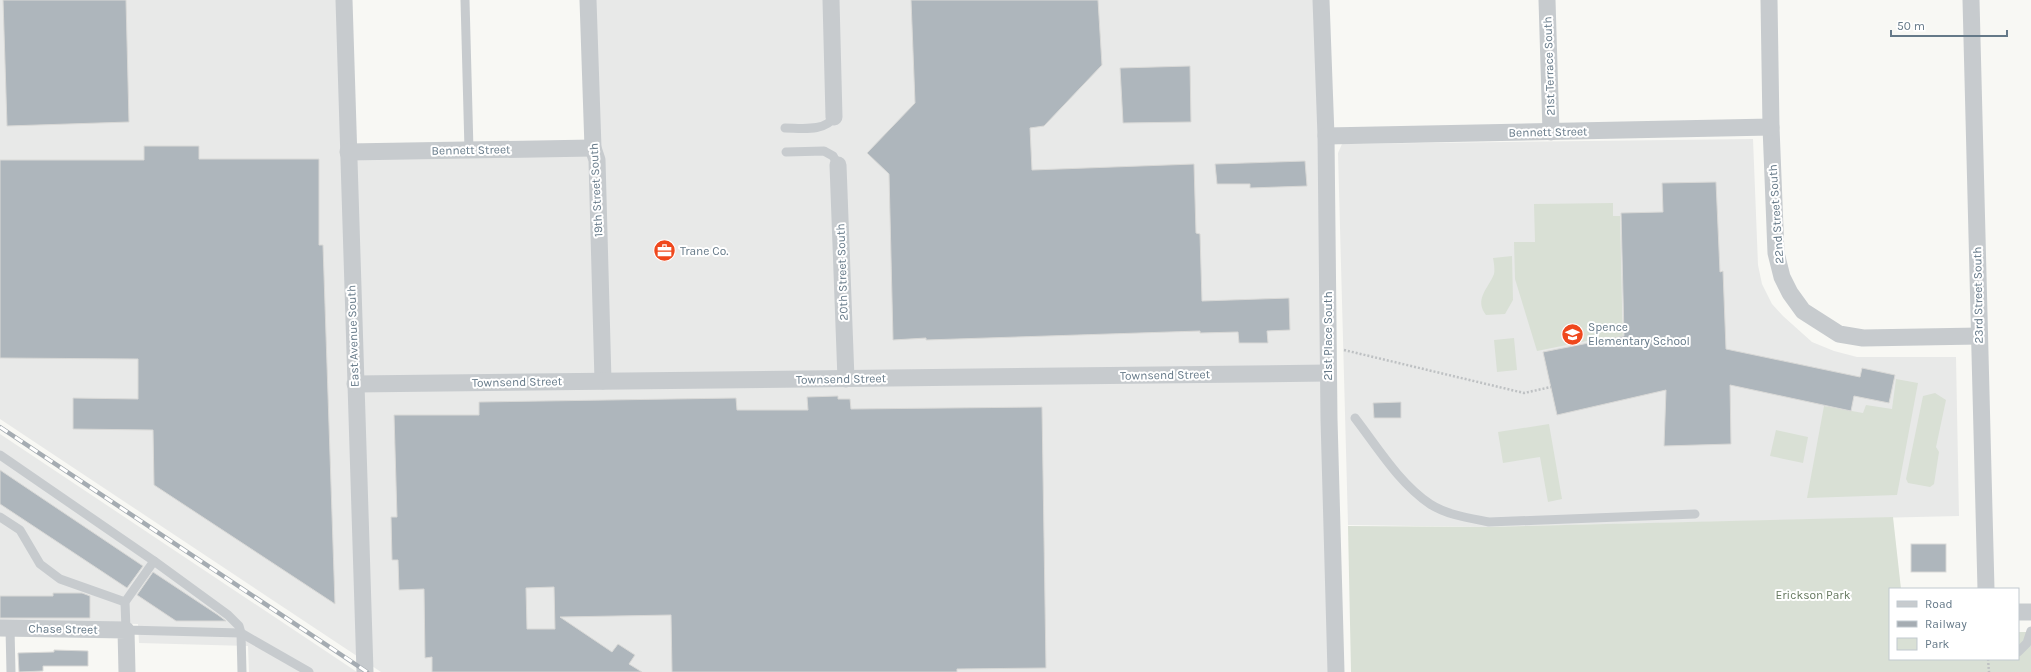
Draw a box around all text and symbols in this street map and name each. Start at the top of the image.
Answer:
scale bar [1891,12,2007,38]
street label: 21st Terrace South [1540,16,1558,116]
text: 50 m [1897,19,1925,33]
street label: Bennett Street [1508,124,1588,140]
street label: Bennett Street [431,142,511,158]
street label: 19th Street South [587,143,605,237]
street label: 22nd Street South [1766,164,1786,264]
street label: 20th Street South [833,223,851,321]
office icon: Trane Co. [651,238,677,264]
place label: Trane Co. [680,244,728,258]
street label: 23rd Street South [1970,246,1986,344]
street label: East Avenue South [344,285,362,387]
street label: 21st Place South [1321,291,1335,381]
place label: Spence Elementary School [1588,320,1690,348]
school or university icon: Spence Elementary School [1559,321,1585,347]
street label: Townsend Street [1120,367,1211,383]
street label: Townsend Street [796,371,887,387]
street label: Townsend Street [472,374,563,390]
park label: Erickson Park [1776,588,1851,602]
legend [1889,588,2019,660]
text: Road [1925,597,1953,611]
text: Railway [1925,617,1967,631]
street label: Chase Street [28,621,98,637]
text: Park [1925,637,1950,651]

